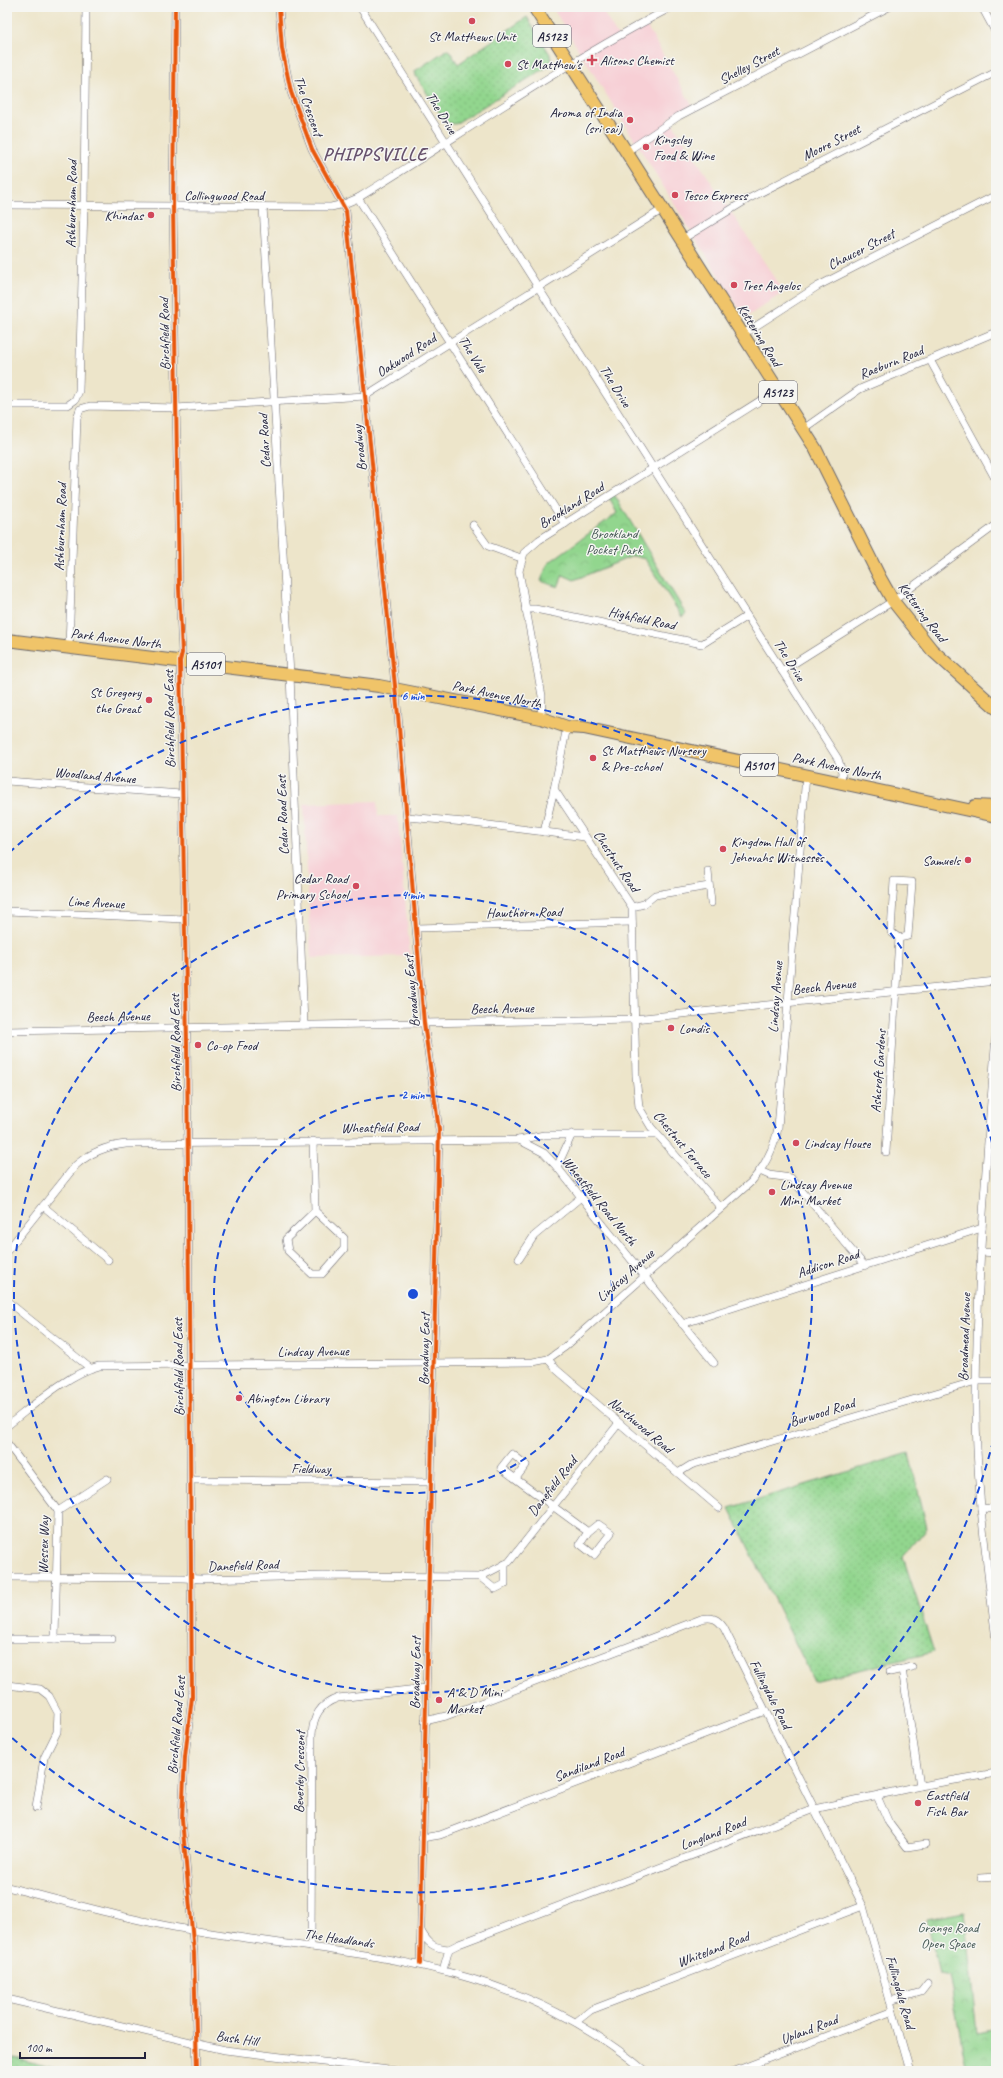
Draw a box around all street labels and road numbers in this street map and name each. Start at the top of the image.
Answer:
road number: A5123 [533,25,571,47]
street label: Shelley Street [716,42,783,88]
street label: The Crescent [290,74,328,141]
street label: The Drive [422,89,462,139]
street label: Moore Street [799,120,864,164]
street label: Ashburnham Road [62,157,81,248]
street label: Collingwood Road [184,187,266,204]
street label: Chaucer Street [825,224,900,274]
street label: Birchfield Road [155,295,174,370]
street label: Kettering Road [734,301,787,372]
street label: Oakwood Road [373,329,441,381]
street label: The Vale [455,333,491,377]
street label: Raeburn Road [857,341,928,383]
street label: The Drive [596,362,636,412]
road number: A5123 [759,381,797,403]
street label: Cedar Road [254,411,274,469]
street label: Broadway [349,423,370,472]
street label: Brookland Road [535,477,609,532]
street label: Ashburnham Road [50,480,71,571]
street label: Kettering Road [895,579,952,648]
street label: Highfield Road [607,603,679,634]
street label: Park Avenue North [70,625,163,653]
street label: The Drive [770,636,810,686]
road number: A5101 [187,653,225,675]
street label: Birchfield Road East [160,668,179,768]
street label: Park Avenue North [451,677,544,713]
street label: Park Avenue North [791,749,884,785]
road number: A5101 [740,754,778,776]
street label: Woodland Avenue [54,763,137,788]
street label: Cedar Road East [273,773,292,855]
street label: Chestnut Road [590,827,645,897]
street label: Lime Avenue [67,893,126,913]
street label: Hawthorn Road [486,903,564,922]
street label: Broadway East [400,952,423,1028]
street label: Lindsay Avenue [765,959,787,1033]
street label: Beech Avenue [792,975,858,998]
street label: Birchfield Road East [166,992,185,1092]
street label: Beech Avenue [470,999,535,1018]
street label: Beech Avenue [86,1007,151,1026]
street label: Ashcroft Gardens [867,1028,890,1113]
street label: Chestnut Terrace [650,1107,717,1182]
street label: Wheatfield Road [341,1118,421,1137]
street label: Wheatfield Road North [558,1153,641,1250]
street label: Lindsay Avenue [593,1244,659,1306]
street label: Addison Road [795,1245,864,1281]
street label: Broadmead Avenue [954,1291,975,1381]
street label: Broadway East [415,1310,434,1385]
street label: Birchfield Road East [169,1316,188,1416]
street label: Lindsay Avenue [277,1342,350,1361]
street label: Northwood Road [605,1394,678,1459]
street label: Burwood Road [788,1394,859,1430]
street label: Danefield Road [524,1451,582,1519]
street label: Fieldway [291,1460,332,1477]
street label: Wessex Way [34,1515,53,1574]
street label: Danefield Road [207,1556,281,1575]
street label: Broadway East [406,1634,425,1709]
street label: Fullingdale Road [746,1657,796,1734]
street label: Birchfield Road East [164,1674,189,1775]
street label: Beverley Crescent [290,1728,309,1813]
street label: Sandiland Road [552,1742,629,1786]
street label: Longland Road [678,1812,751,1854]
street label: The Headlands [303,1925,376,1952]
street label: Whiteland Road [675,1927,754,1971]
street label: Fullingdale Road [882,1954,920,2033]
street label: Upland Road [778,2010,842,2048]
street label: Bush Hill [215,2027,262,2050]

